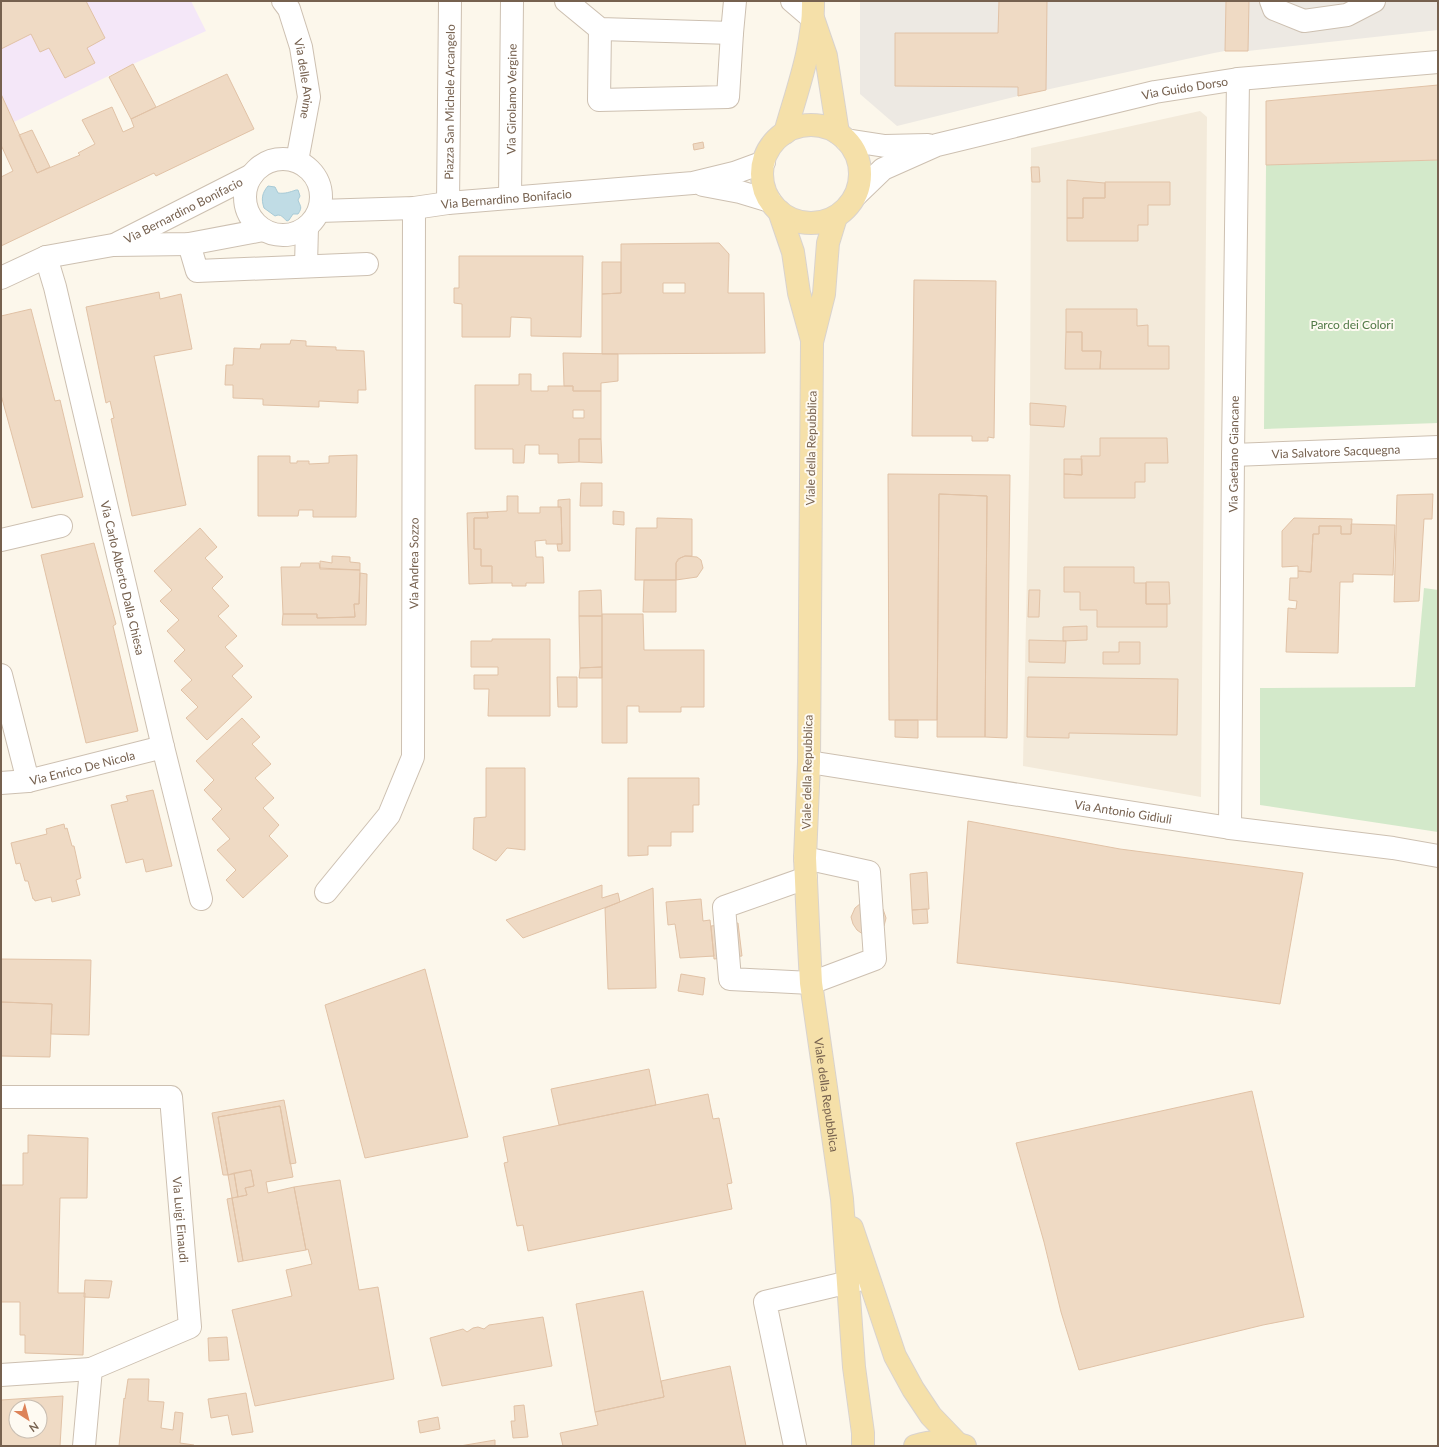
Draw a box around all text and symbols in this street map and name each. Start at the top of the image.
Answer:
street label: Piazza San Michele Arcangelo [441,24,457,180]
street label: Via delle Anime [291,36,317,120]
street label: Via Girolamo Vergine [503,44,519,154]
street label: Via Guido Dorso [1140,73,1229,102]
street label: Via Bernardino Bonifacio [121,174,245,246]
street label: Via Bernardino Bonifacio [440,185,573,211]
park label: Parco dei Colori [1310,317,1394,332]
street label: Viale della Repubblica [803,391,820,505]
street label: Via Gaetano Giancane [1225,395,1241,513]
street label: Via Salvatore Sacquegna [1271,441,1401,461]
street label: Via Carlo Alberto Dalla Chiesa [98,499,149,657]
street label: Via Andrea Sozzo [406,517,421,609]
street label: Viale della Repubblica [799,715,816,829]
street label: Via Enrico De Nicola [28,747,136,788]
street label: Via Antonio Gidiuli [1073,796,1173,826]
street label: Viale della Repubblica [811,1037,843,1153]
street label: Via Luigi Einaudi [170,1176,192,1263]
north arrow [8,1399,48,1439]
text: N [27,1420,41,1435]

